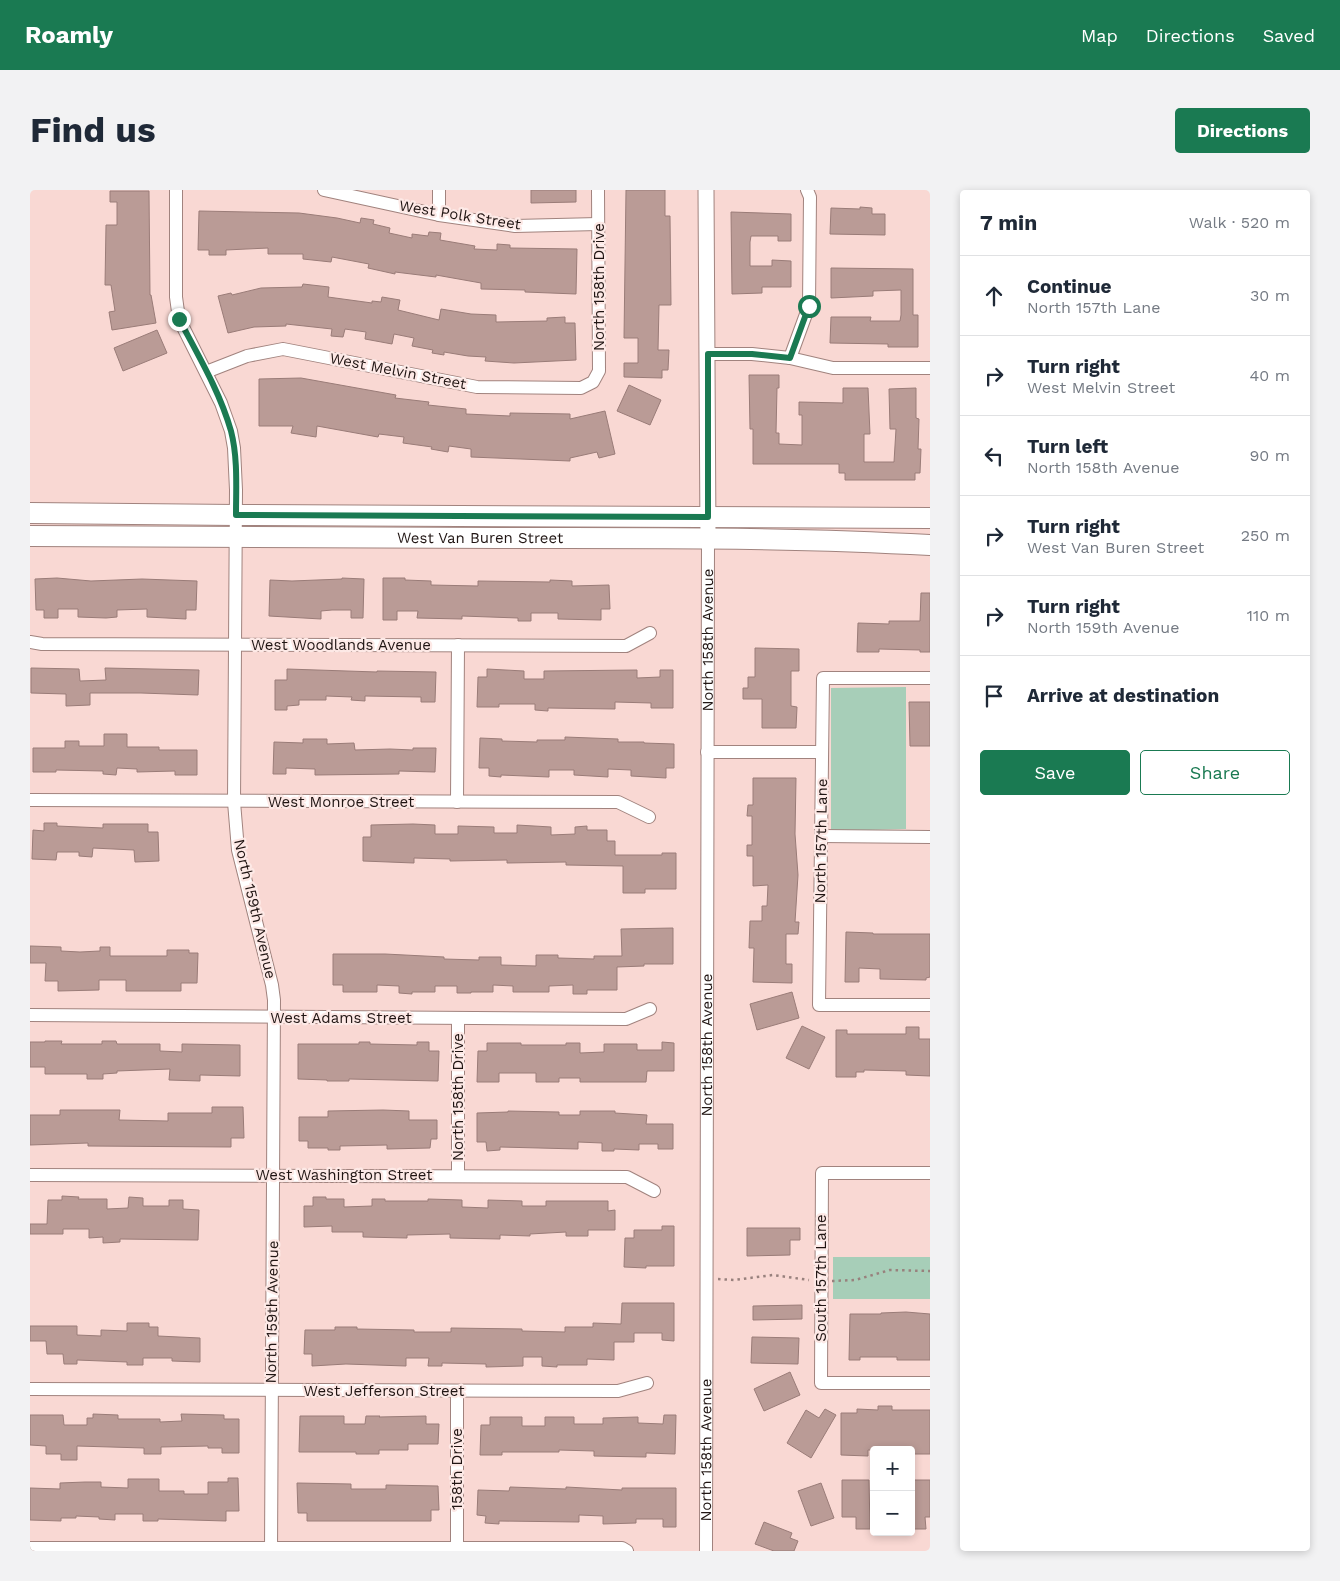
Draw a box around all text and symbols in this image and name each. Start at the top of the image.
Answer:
text: Roamly [25,21,113,49]
text: Map [1081,25,1118,46]
text: Directions [1146,25,1235,46]
text: Saved [1263,25,1315,46]
button: Directions [1175,108,1310,153]
text: Find us [30,109,156,151]
street label: West Polk Street [398,196,523,234]
text: 7 min [980,210,1037,235]
text: Walk · 520 m [1189,213,1290,232]
street label: North 158th Drive [590,223,608,351]
text: Continue [1027,275,1111,298]
icon: ahead [980,282,1008,310]
text: 30 m [1250,286,1290,305]
route start [798,295,821,318]
text: North 157th Lane [1027,298,1160,317]
route end [168,308,191,331]
street label: West Melvin Street [328,349,469,393]
text: Turn right [1027,355,1120,378]
icon: right [980,362,1008,390]
text: 40 m [1250,366,1290,385]
text: West Melvin Street [1027,378,1175,397]
text: Turn left [1027,435,1108,458]
icon: left [980,442,1008,470]
text: 90 m [1249,446,1290,465]
text: North 158th Avenue [1027,458,1179,477]
text: Turn right [1027,515,1120,538]
icon: right [980,522,1008,550]
text: 250 m [1241,526,1290,545]
street label: West Van Buren Street [397,529,564,547]
text: West Van Buren Street [1027,538,1204,557]
street label: North 158th Avenue [699,568,717,712]
text: Turn right [1027,595,1120,618]
icon: right [980,602,1008,630]
text: 110 m [1247,606,1290,625]
text: North 159th Avenue [1027,618,1179,637]
street label: West Woodlands Avenue [251,636,431,654]
icon: arrive [980,682,1008,710]
text: Arrive at destination [1027,684,1219,707]
button: Save [980,750,1130,795]
button: Share [1140,750,1290,795]
street label: North 157th Lane [811,778,831,904]
street label: West Monroe Street [268,793,415,811]
street label: North 159th Avenue [230,837,280,981]
street label: North 158th Avenue [698,973,716,1117]
street label: West Adams Street [270,1009,412,1027]
street label: North 158th Drive [449,1033,467,1161]
street label: West Washington Street [255,1166,433,1184]
street label: South 157th Lane [812,1214,830,1342]
street label: North 159th Avenue [262,1240,282,1384]
street label: North 158th Avenue [697,1378,715,1522]
street label: West Jefferson Street [304,1382,465,1400]
street label: 158th Drive [448,1428,466,1510]
map controls [870,1446,915,1536]
button: + [870,1446,915,1491]
button: − [870,1491,915,1536]

